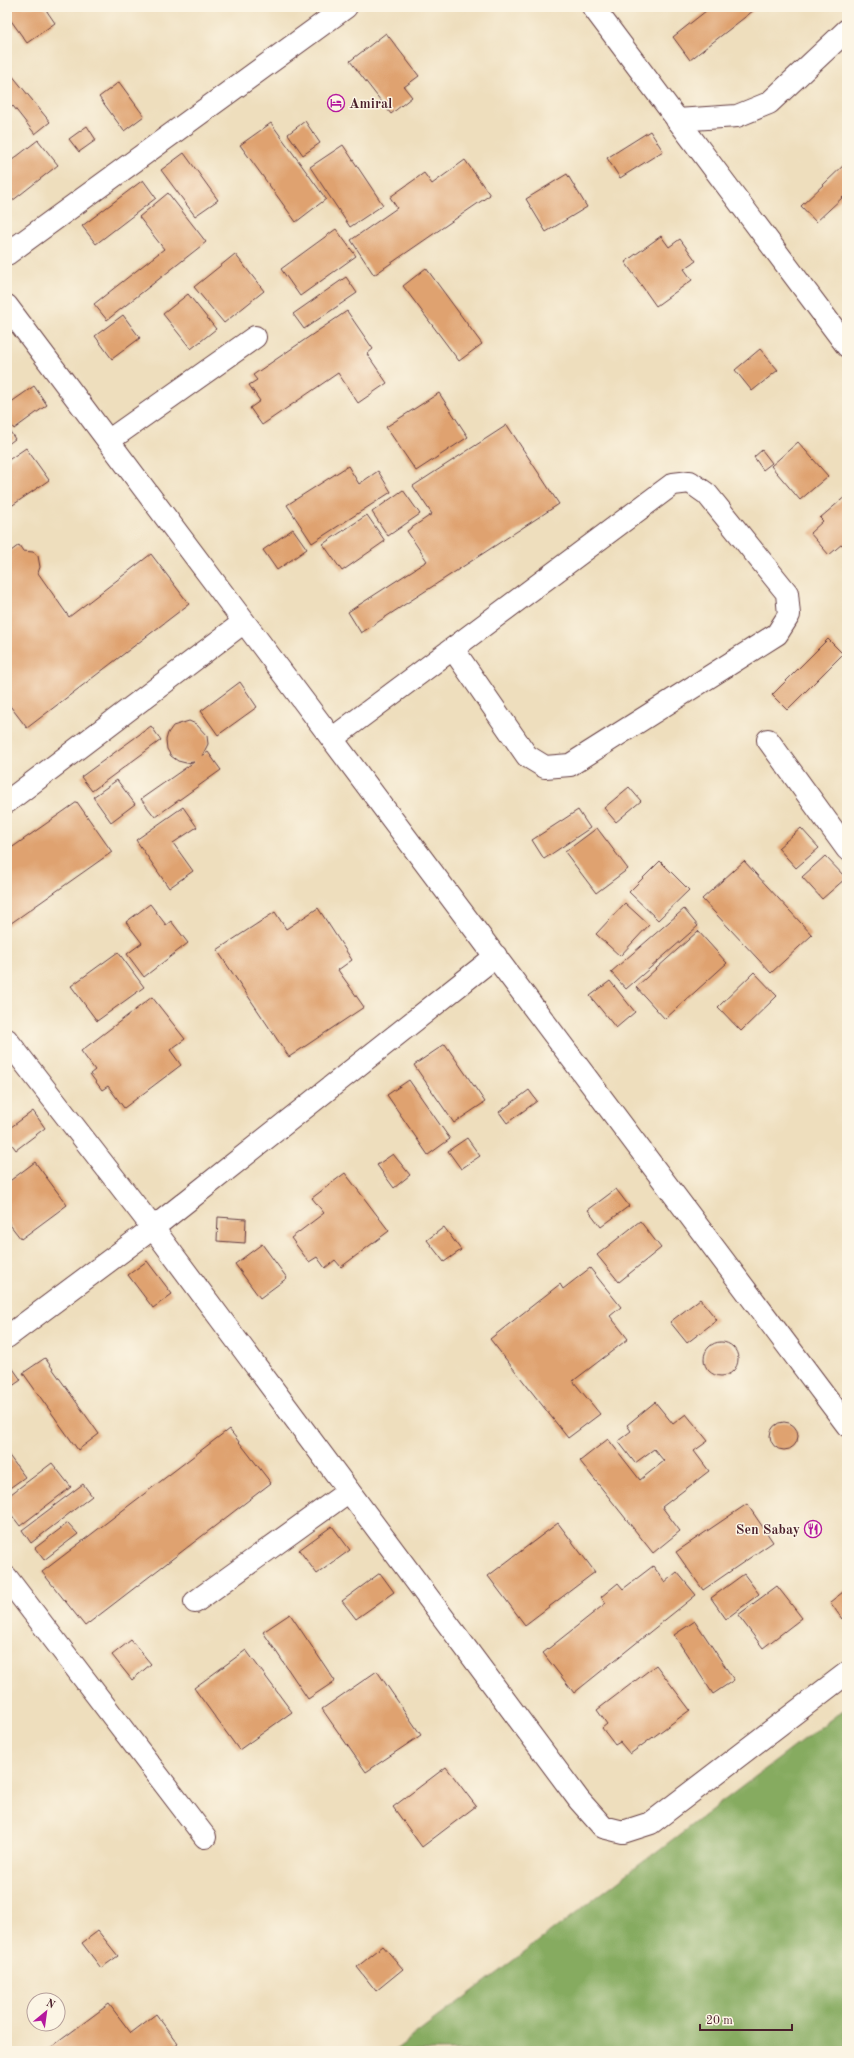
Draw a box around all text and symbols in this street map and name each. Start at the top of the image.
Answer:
hotel icon: Amiral [326,93,346,113]
place label: Amiral [349,97,392,111]
restaurant icon: Sen Sabay [803,1519,823,1539]
place label: Sen Sabay [736,1523,800,1537]
north arrow [26,1992,66,2032]
text: N [44,1998,57,2012]
scale bar [700,2006,792,2032]
text: 20 m [706,2015,733,2027]

